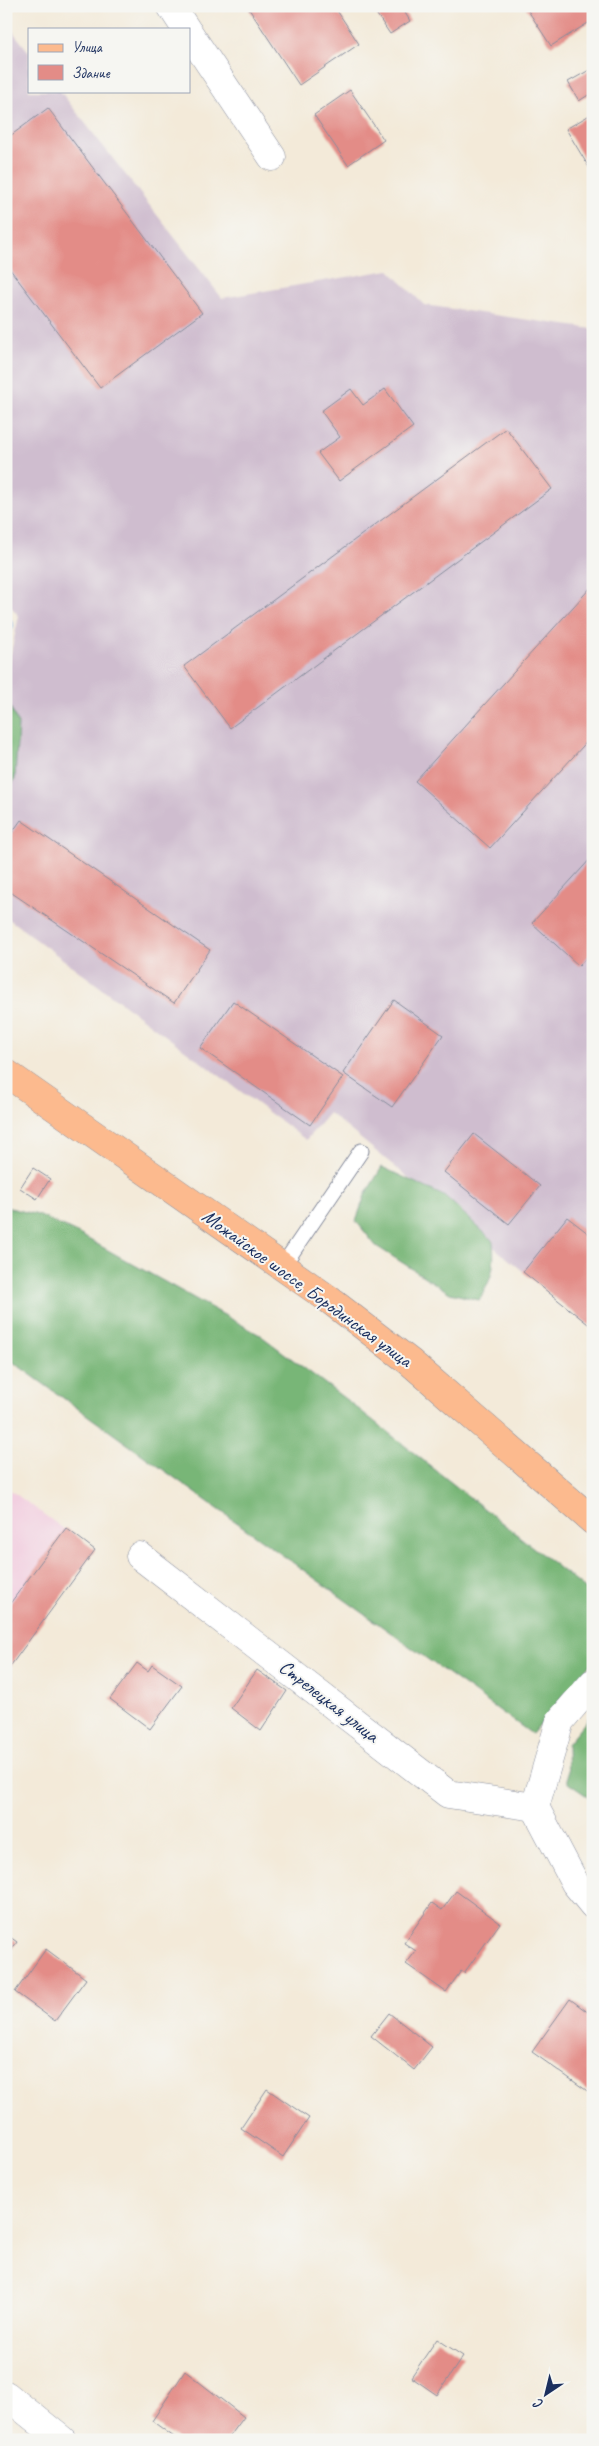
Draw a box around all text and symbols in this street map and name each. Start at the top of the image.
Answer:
legend [28,28,190,92]
text: Улица [72,38,103,57]
text: Здание [72,64,111,83]
street label: Можайское шоссе, Бородинская улица [197,1203,418,1374]
street label: Стрелецкая улица [274,1654,385,1749]
north arrow [522,2368,572,2418]
text: С [529,2394,547,2413]

